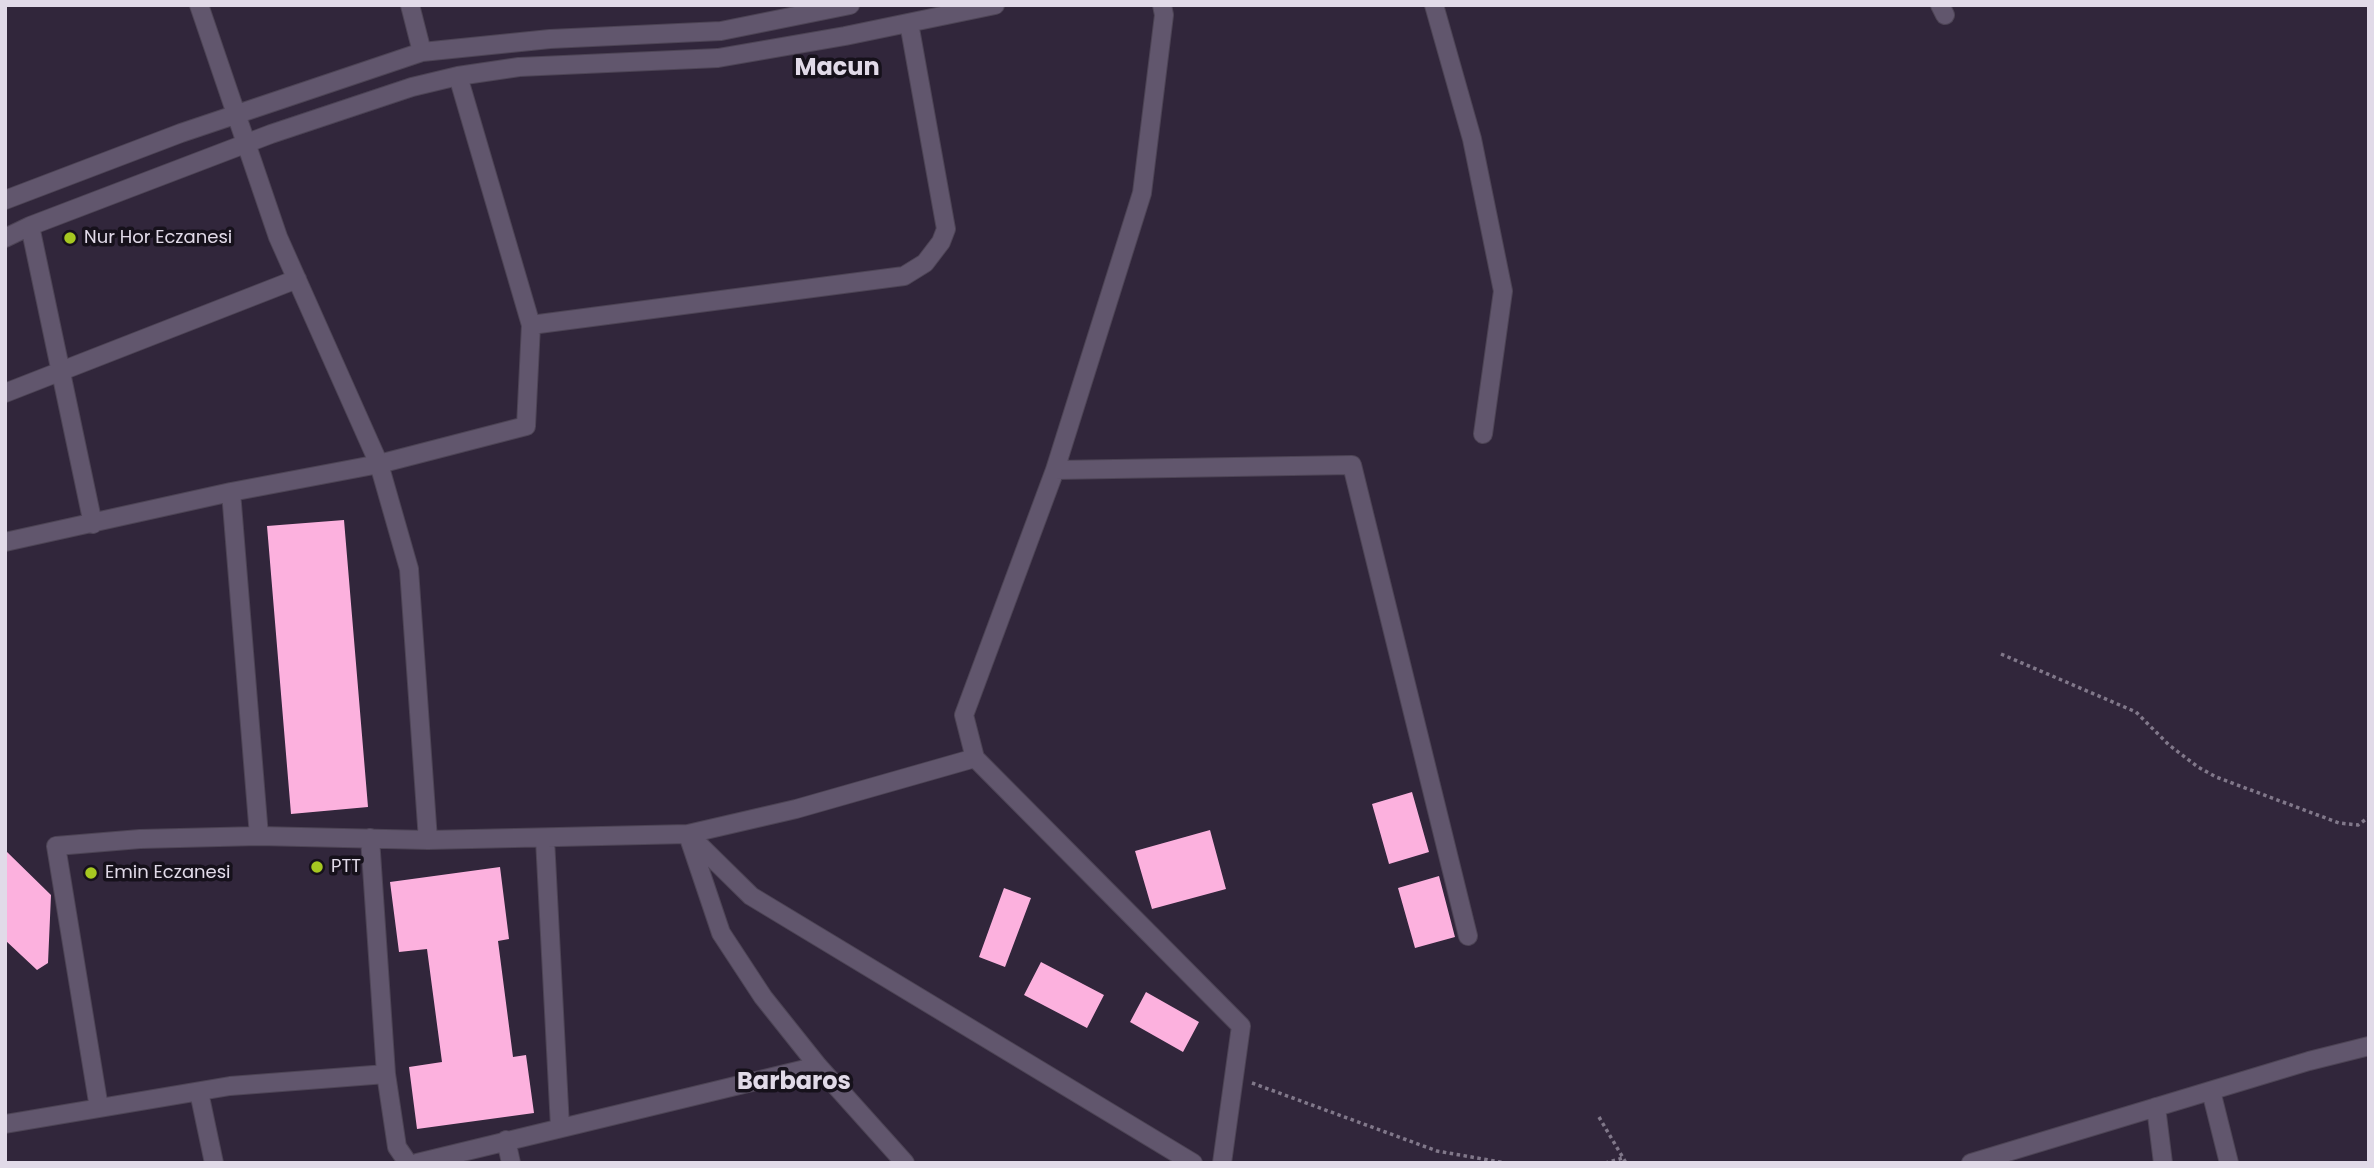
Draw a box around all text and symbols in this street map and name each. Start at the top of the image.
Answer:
district label: Macun [794,55,880,83]
place label: Nur Hor Eczanesi [84,227,232,249]
marker: Nur Hor Eczanesi [62,230,78,246]
place label: PTT [331,856,361,878]
marker: PTT [309,859,325,875]
place label: Emin Eczanesi [105,862,231,884]
marker: Emin Eczanesi [83,865,99,881]
district label: Barbaros [737,1069,851,1097]

